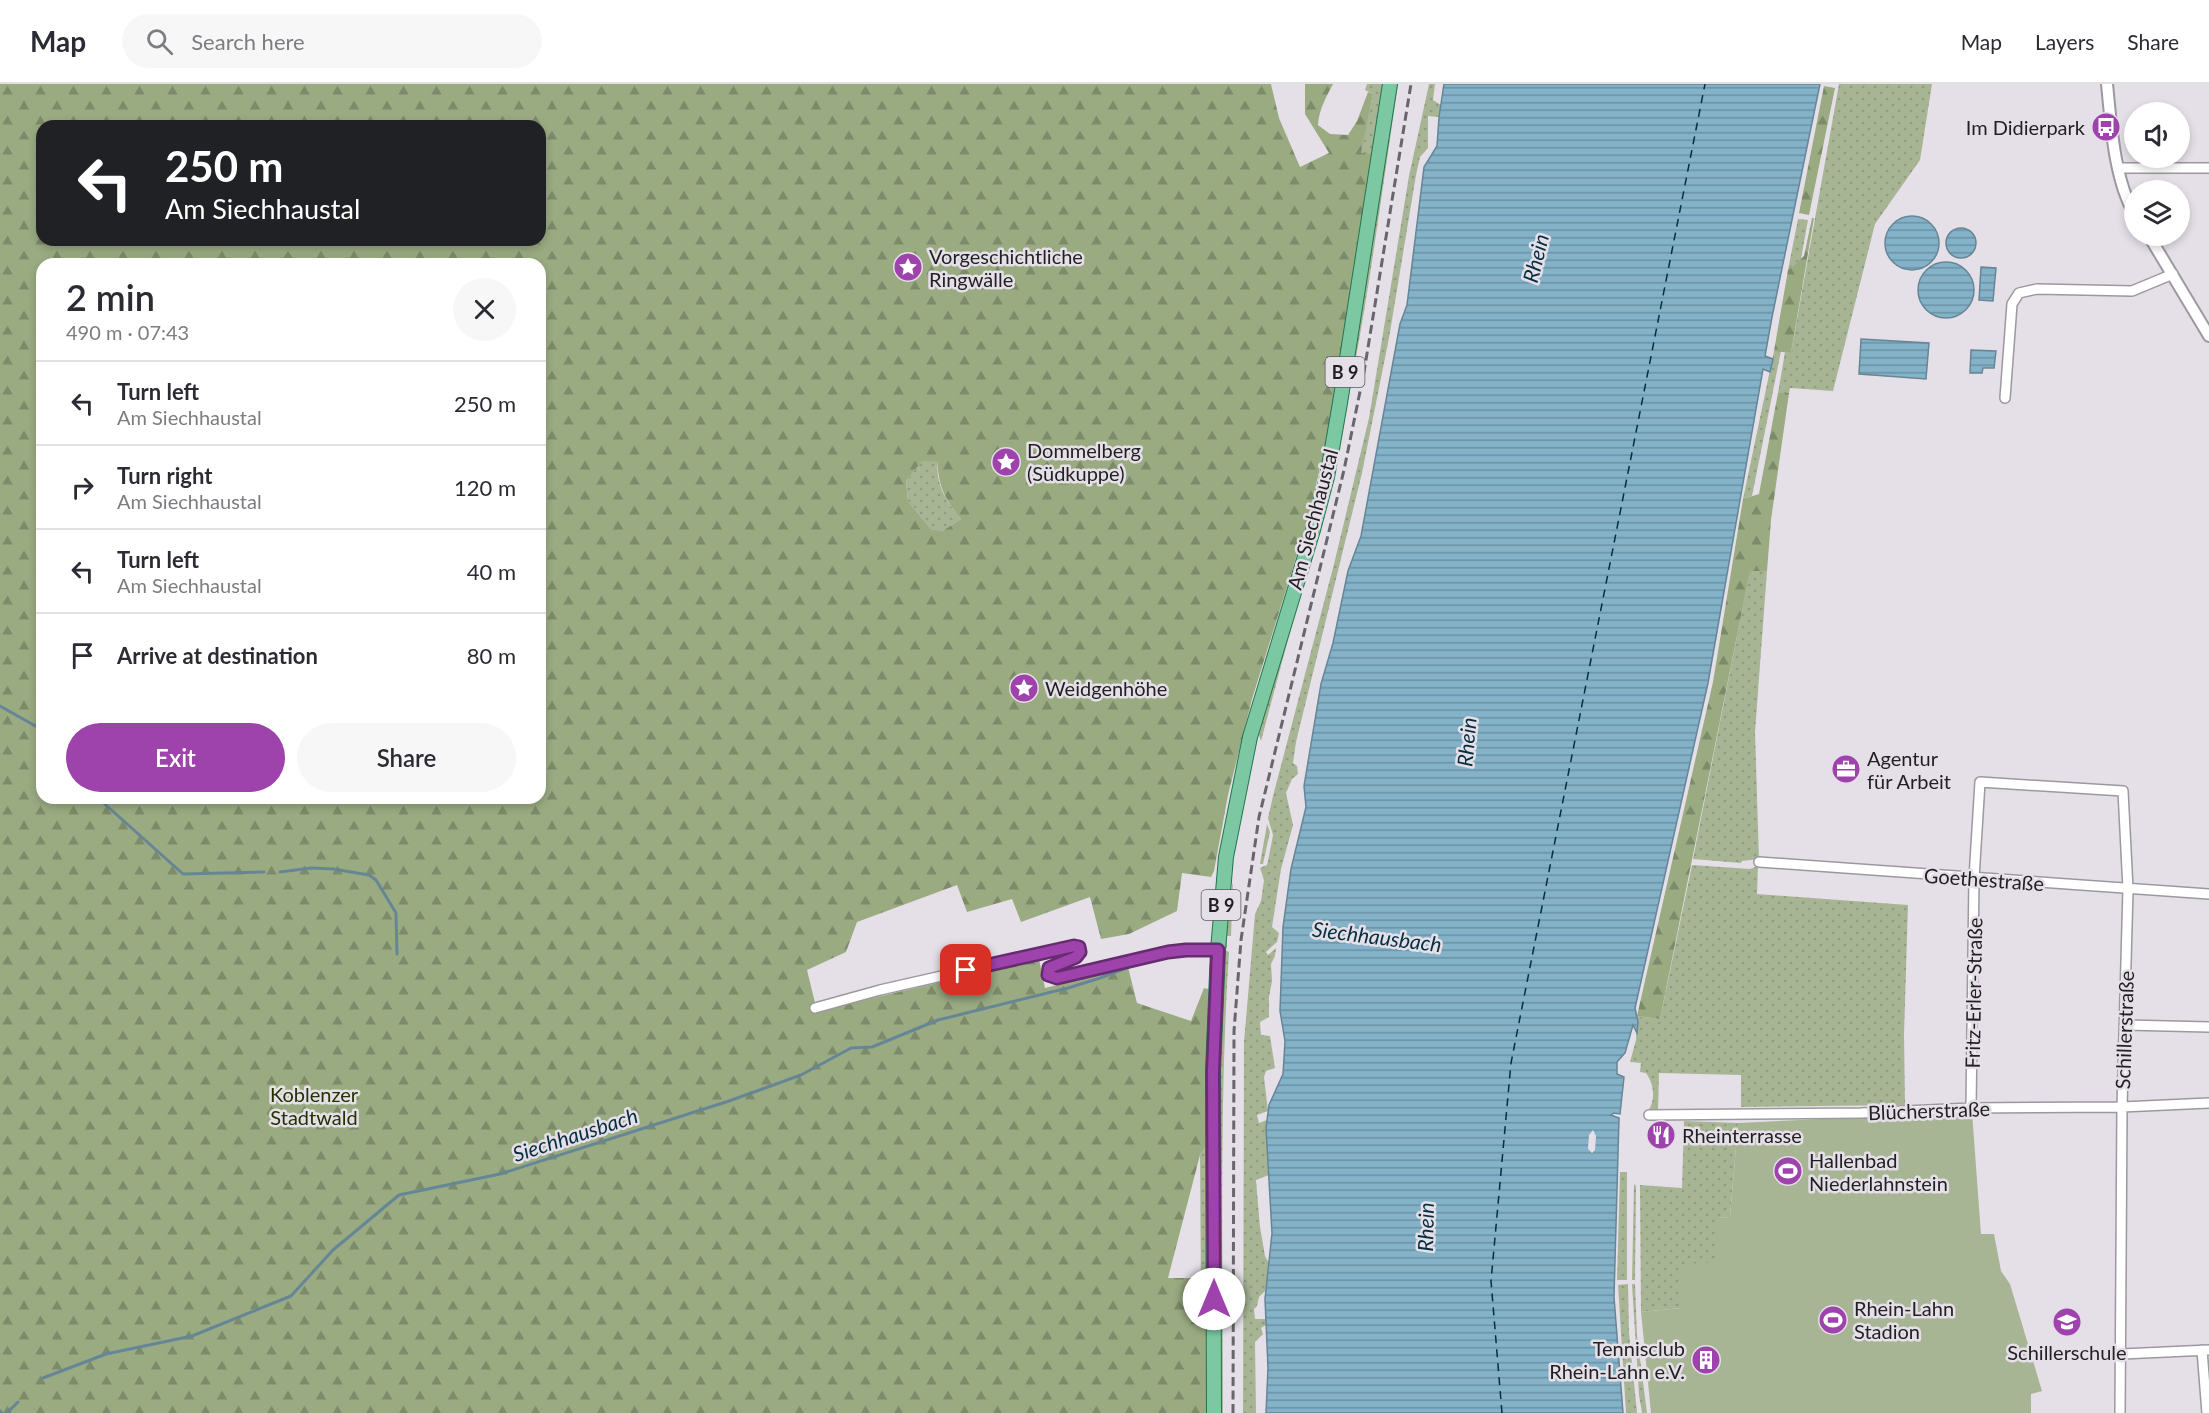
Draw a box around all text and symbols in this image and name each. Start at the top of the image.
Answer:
search box [122,14,542,68]
text: Map [30,24,86,58]
icon: search [143,25,176,58]
text: Search here [191,28,305,55]
text: Map [1961,29,2002,54]
text: Layers [2035,29,2094,54]
text: Share [2127,29,2179,54]
map controls [2124,102,2190,246]
button: sound [2124,102,2190,168]
bus stop icon: Im Didierpark [2090,111,2122,143]
place label: Im Didierpark [1966,115,2086,139]
text: 250 m [165,141,283,191]
icon: left [66,144,144,222]
button: layers [2124,180,2190,246]
text: Am Siechhaustal [165,192,360,225]
water label: Rhein [1517,231,1553,285]
place label: Vorgeschichtliche Ringwälle [929,244,1083,291]
place icon: Vorgeschichtliche Ringwälle [892,251,924,283]
text: 2 min [66,275,155,319]
button: close [453,278,516,341]
text: 490 m · 07:43 [66,320,189,344]
road number: B 9 [1326,357,1364,387]
text: Turn left [117,378,199,405]
icon: left [66,387,99,420]
text: 250 m [454,390,516,417]
text: Am Siechhaustal [117,405,262,429]
place label: Dommelberg (Südkuppe) [1027,438,1141,485]
place icon: Dommelberg (Südkuppe) [990,446,1022,478]
street label: Am Siechhaustal [1282,446,1342,592]
text: Turn right [117,462,212,489]
icon: right [66,471,99,504]
text: 120 m [454,474,516,501]
text: Am Siechhaustal [117,489,262,513]
text: Turn left [117,546,199,573]
icon: left [66,555,99,588]
text: 40 m [467,558,516,585]
text: Am Siechhaustal [117,573,262,597]
icon: arrive [66,639,99,672]
text: Arrive at destination [117,642,318,669]
text: 80 m [467,642,516,669]
place icon: Weidgenhöhe [1008,672,1040,704]
place label: Weidgenhöhe [1045,676,1167,700]
water label: Rhein [1451,716,1481,768]
button: Exit [66,723,285,792]
button: Share [297,723,516,792]
place label: Agentur für Arbeit [1867,746,1951,793]
office icon: Agentur für Arbeit [1830,753,1862,785]
street label: Goethestraße [1923,863,2045,895]
road number: B 9 [1202,890,1240,920]
water label: Siechhausbach [1311,916,1443,956]
street label: Fritz-Erler-Straße [1960,917,1986,1069]
pin [940,944,991,995]
icon: arrive [949,953,982,986]
street label: Schillerstraße [2110,970,2138,1090]
park label: Koblenzer Stadtwald [270,1082,359,1129]
street label: Blücherstraße [1868,1096,1990,1124]
water label: Siechhausbach [509,1102,641,1166]
restaurant icon: Rheinterrasse [1645,1119,1677,1151]
place label: Rheinterrasse [1682,1123,1802,1147]
place label: Hallenbad Niederlahnstein [1809,1148,1948,1195]
sports icon: Hallenbad Niederlahnstein [1772,1155,1804,1187]
water label: Rhein [1412,1202,1438,1252]
position arrow [1182,1267,1246,1331]
place label: Rhein-Lahn Stadion [1854,1296,1954,1343]
sports icon: Rhein-Lahn Stadion [1817,1304,1849,1336]
school or university icon: Schillerschule [2051,1306,2083,1338]
place label: Tennisclub Rhein-Lahn e.V. [1549,1336,1685,1383]
place label: Schillerschule [2007,1340,2127,1364]
building icon: Tennisclub Rhein-Lahn e.V. [1690,1344,1722,1376]

